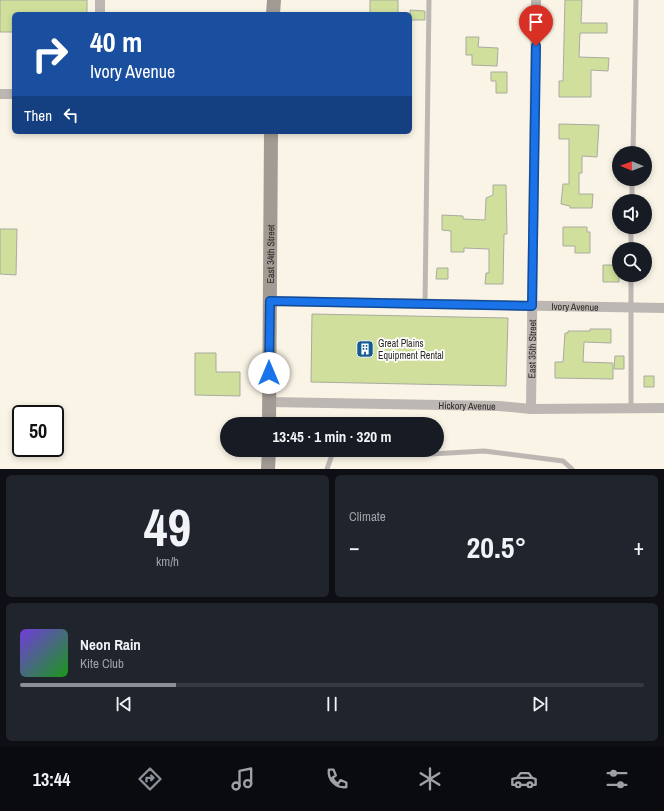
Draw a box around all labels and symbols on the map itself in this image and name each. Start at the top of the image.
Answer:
pin [519,5,553,46]
north arrow [612,146,652,186]
street label: East 34th Street [263,224,277,283]
street label: Ivory Avenue [551,299,599,313]
street label: East 35th Street [525,319,539,379]
place label: Great Plains Equipment Rental [378,337,444,362]
building icon: Great Plains Equipment Rental [355,339,375,359]
position arrow [248,352,290,394]
street label: Hickory Avenue [438,398,496,412]
speed limit sign: 50 [12,405,64,457]

